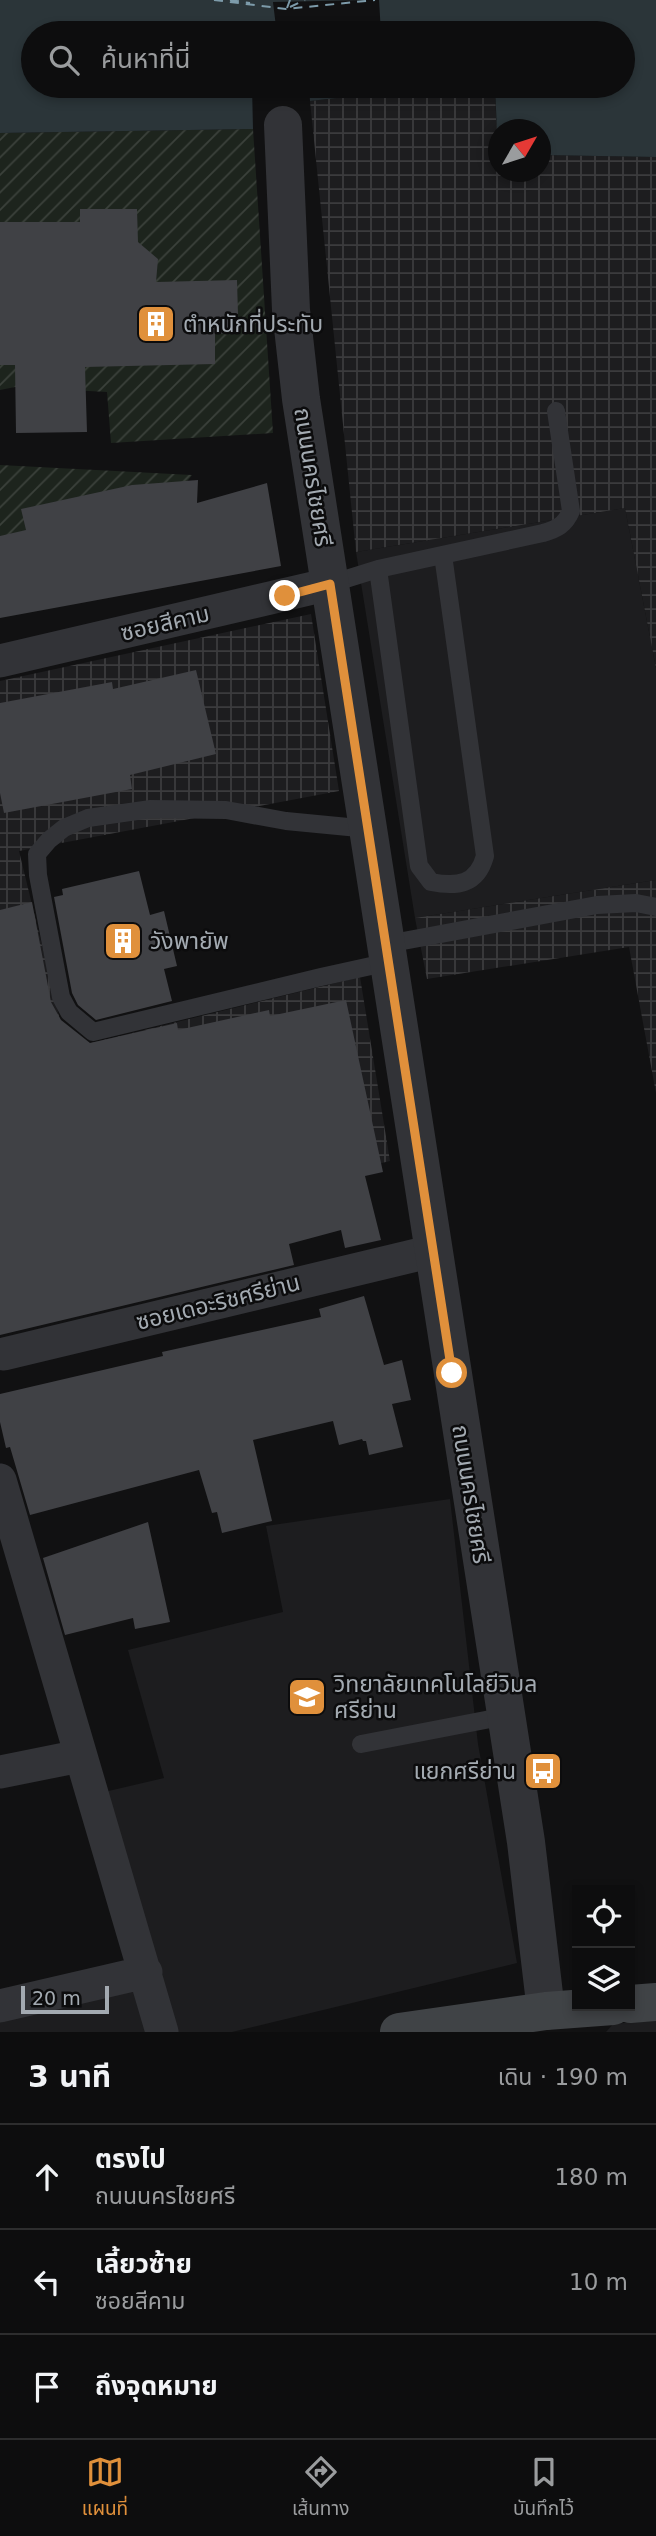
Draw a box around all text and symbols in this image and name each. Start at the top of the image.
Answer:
search box [21,21,635,98]
icon: search [45,41,83,79]
text: ค้นหาที่นี่ [101,44,191,74]
north arrow [488,119,551,182]
building icon: ตำหนักที่ประทับ [135,303,177,345]
place label: ตำหนักที่ประทับ [183,308,323,337]
street label: ถนนนครไชยศรี [289,406,337,548]
route end [269,580,300,611]
street label: ซอยสีคาม [118,600,212,646]
building icon: วังพายัพ [102,920,144,962]
place label: วังพายัพ [150,928,229,954]
street label: ซอยเดอะริชศรีย่าน [133,1269,303,1335]
route start [436,1357,467,1388]
street label: ถนนนครไชยศรี [447,1423,495,1565]
place label: วิทยาลัยเทคโนโลยีวิมล ศรีย่าน [334,1671,537,1723]
school or university icon: วิทยาลัยเทคโนโลยีวิมล ศรีย่าน [286,1676,328,1718]
bus stop icon: แยกศรีย่าน [522,1750,564,1792]
place label: แยกศรีย่าน [413,1758,516,1784]
map controls [572,1885,635,2011]
button: locate [572,1885,635,1948]
button: layers [572,1948,635,2011]
scale bar [21,1983,108,2015]
text: 20 m [32,1987,81,2009]
text: 3 นาที [28,2059,111,2094]
text: เดิน · 190 m [498,2064,628,2090]
text: ตรงไป [95,2144,166,2174]
icon: ahead [28,2158,66,2196]
text: 180 m [554,2164,628,2190]
text: ถนนนครไชยศรี [95,2183,235,2209]
text: เลี้ยวซ้าย [95,2249,192,2279]
icon: left [28,2263,66,2301]
text: 10 m [569,2269,628,2295]
text: ซอยสีคาม [95,2288,185,2314]
icon: arrive [28,2368,66,2406]
text: ถึงจุดหมาย [95,2371,218,2401]
tab: แผนที่ [82,2453,128,2524]
tab: เส้นทาง [292,2453,349,2524]
tab: บันทึกไว้ [513,2453,574,2524]

